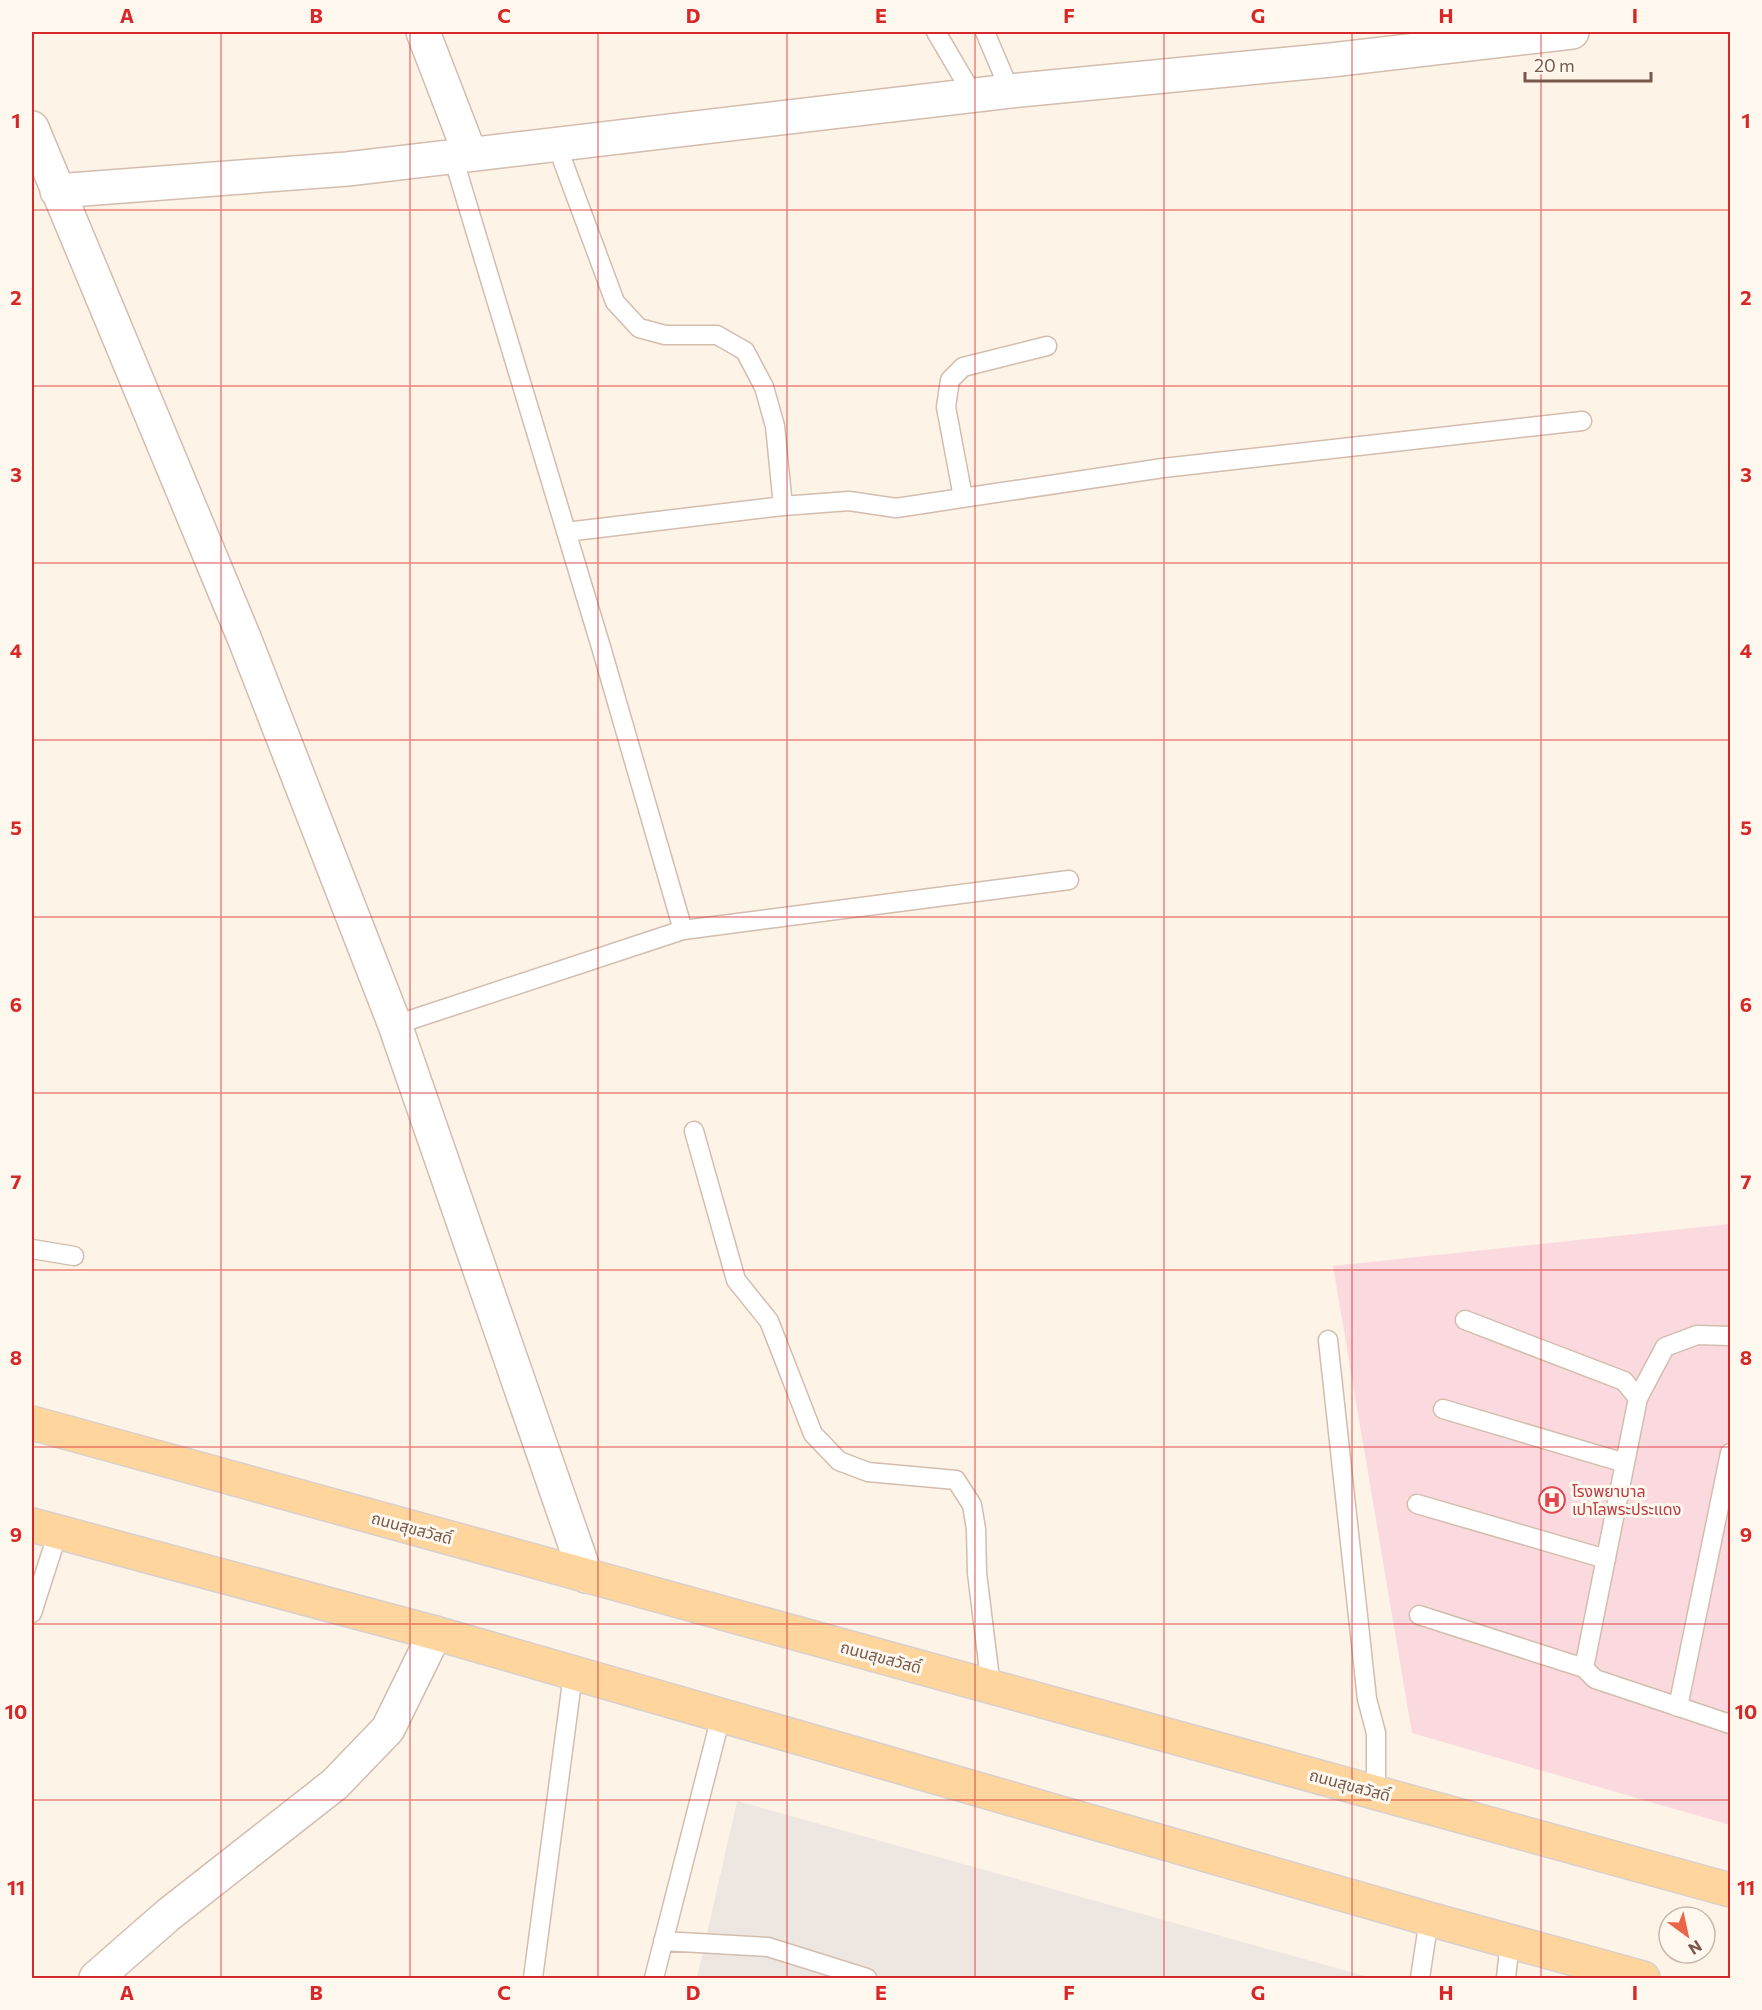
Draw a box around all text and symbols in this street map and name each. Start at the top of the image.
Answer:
text: A [120,3,134,27]
text: B [309,3,323,27]
text: C [497,3,511,27]
text: D [686,3,700,27]
text: E [875,3,887,27]
text: F [1063,3,1075,27]
text: G [1251,3,1265,27]
text: H [1439,3,1454,27]
text: I [1632,3,1638,27]
scale bar [1525,45,1651,83]
text: 20 m [1534,54,1575,76]
text: 1 [11,108,21,132]
text: 1 [1741,108,1751,132]
text: 2 [10,285,22,309]
text: 2 [1740,285,1752,309]
text: 3 [10,462,22,486]
text: 3 [1740,462,1752,486]
text: 4 [10,638,22,662]
text: 4 [1740,638,1752,662]
text: 5 [10,815,22,839]
text: 5 [1740,815,1752,839]
text: 6 [10,992,22,1016]
text: 6 [1740,992,1752,1016]
text: 7 [11,1169,22,1193]
text: 7 [1741,1169,1752,1193]
text: 8 [10,1345,22,1369]
text: 8 [1740,1345,1752,1369]
place label: โรงพยาบาล เปาโลพระประแดง [1572,1481,1681,1518]
hospital icon: โรงพยาบาล เปาโลพระประแดง [1537,1485,1567,1515]
street label: ถนนสุขสวัสดิ์ [369,1508,455,1548]
text: 9 [10,1522,22,1546]
text: 9 [1740,1522,1752,1546]
street label: ถนนสุขสวัสดิ์ [838,1637,924,1677]
text: 10 [5,1699,27,1723]
text: 10 [1735,1699,1757,1723]
street label: ถนนสุขสวัสดิ์ [1307,1765,1393,1805]
text: 11 [7,1875,25,1899]
text: 11 [1737,1875,1755,1899]
north arrow [1657,1905,1717,1965]
text: N [1685,1937,1706,1959]
text: A [120,1980,134,2004]
text: B [309,1980,323,2004]
text: C [497,1980,511,2004]
text: D [686,1980,700,2004]
text: E [875,1980,887,2004]
text: F [1063,1980,1075,2004]
text: G [1251,1980,1265,2004]
text: H [1439,1980,1454,2004]
text: I [1632,1980,1638,2004]

